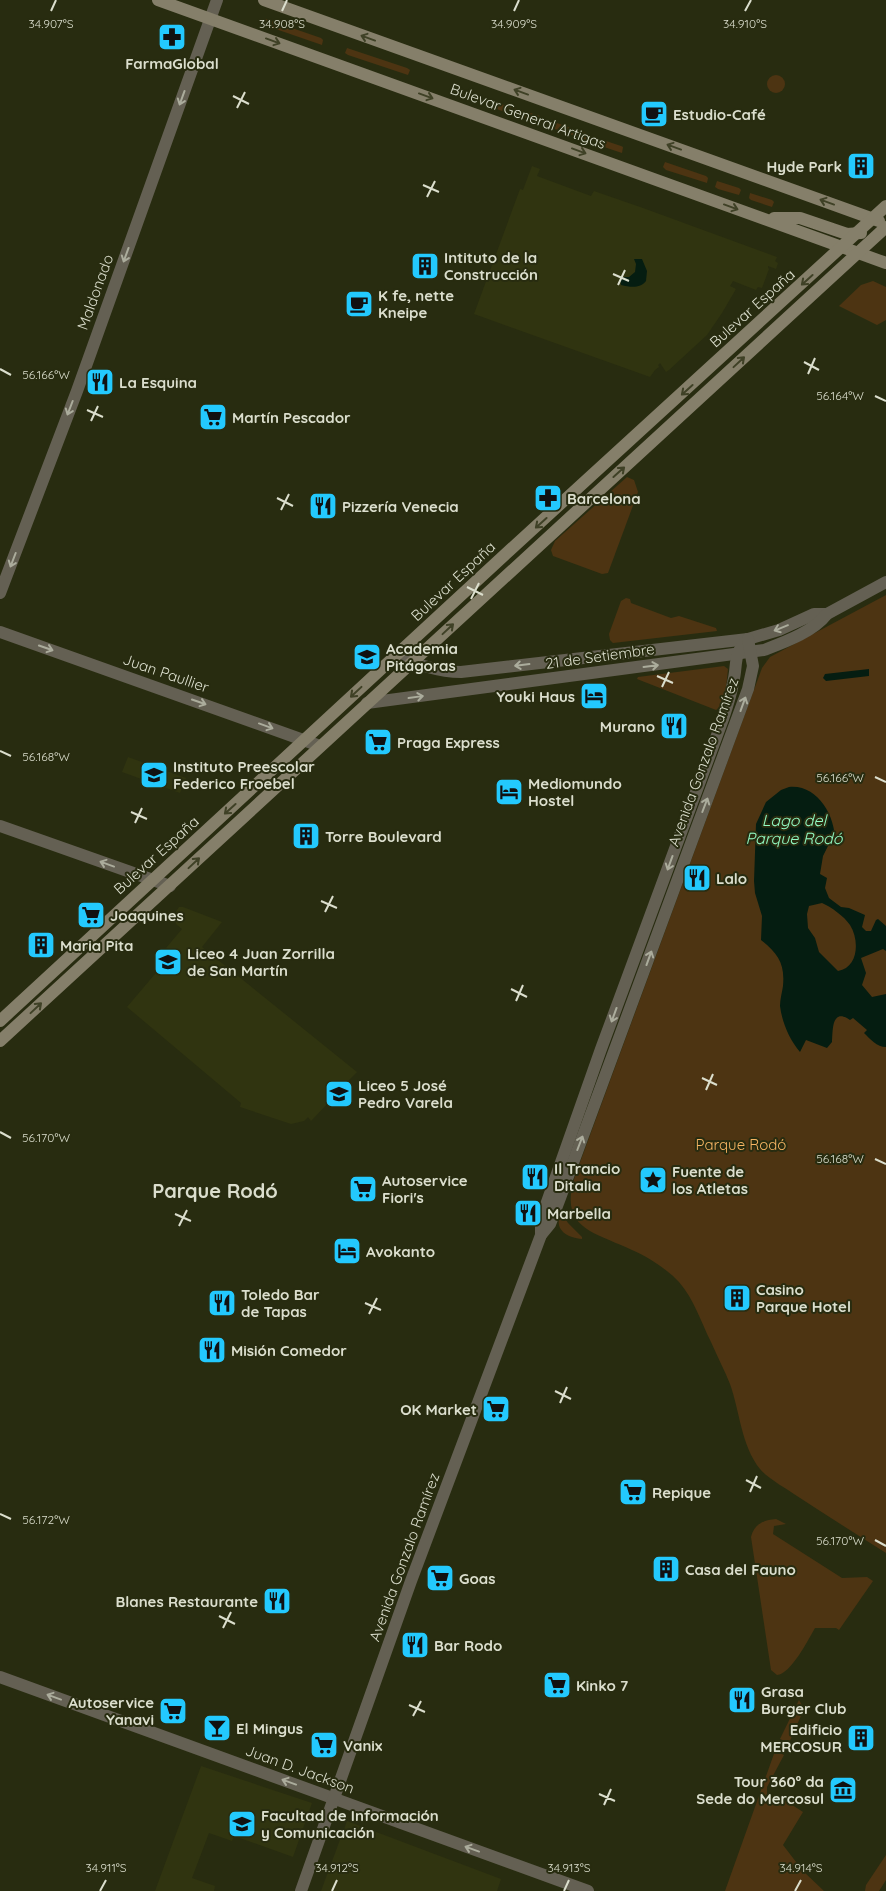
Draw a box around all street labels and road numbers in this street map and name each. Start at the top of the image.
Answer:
street label: Bulevar General Artigas [448,79,608,153]
street label: Maldonado [73,252,117,332]
street label: Bulevar España [705,265,799,351]
street label: Bulevar España [407,537,499,625]
street label: 21 de Setiembre [544,639,656,673]
street label: Juan Paullier [121,649,212,697]
street label: Avenida Gonzalo Ramírez [664,675,742,849]
street label: Bulevar España [109,812,203,898]
street label: Avenida Gonzalo Ramírez [365,1470,443,1644]
street label: Juan D. Jackson [243,1740,357,1798]

